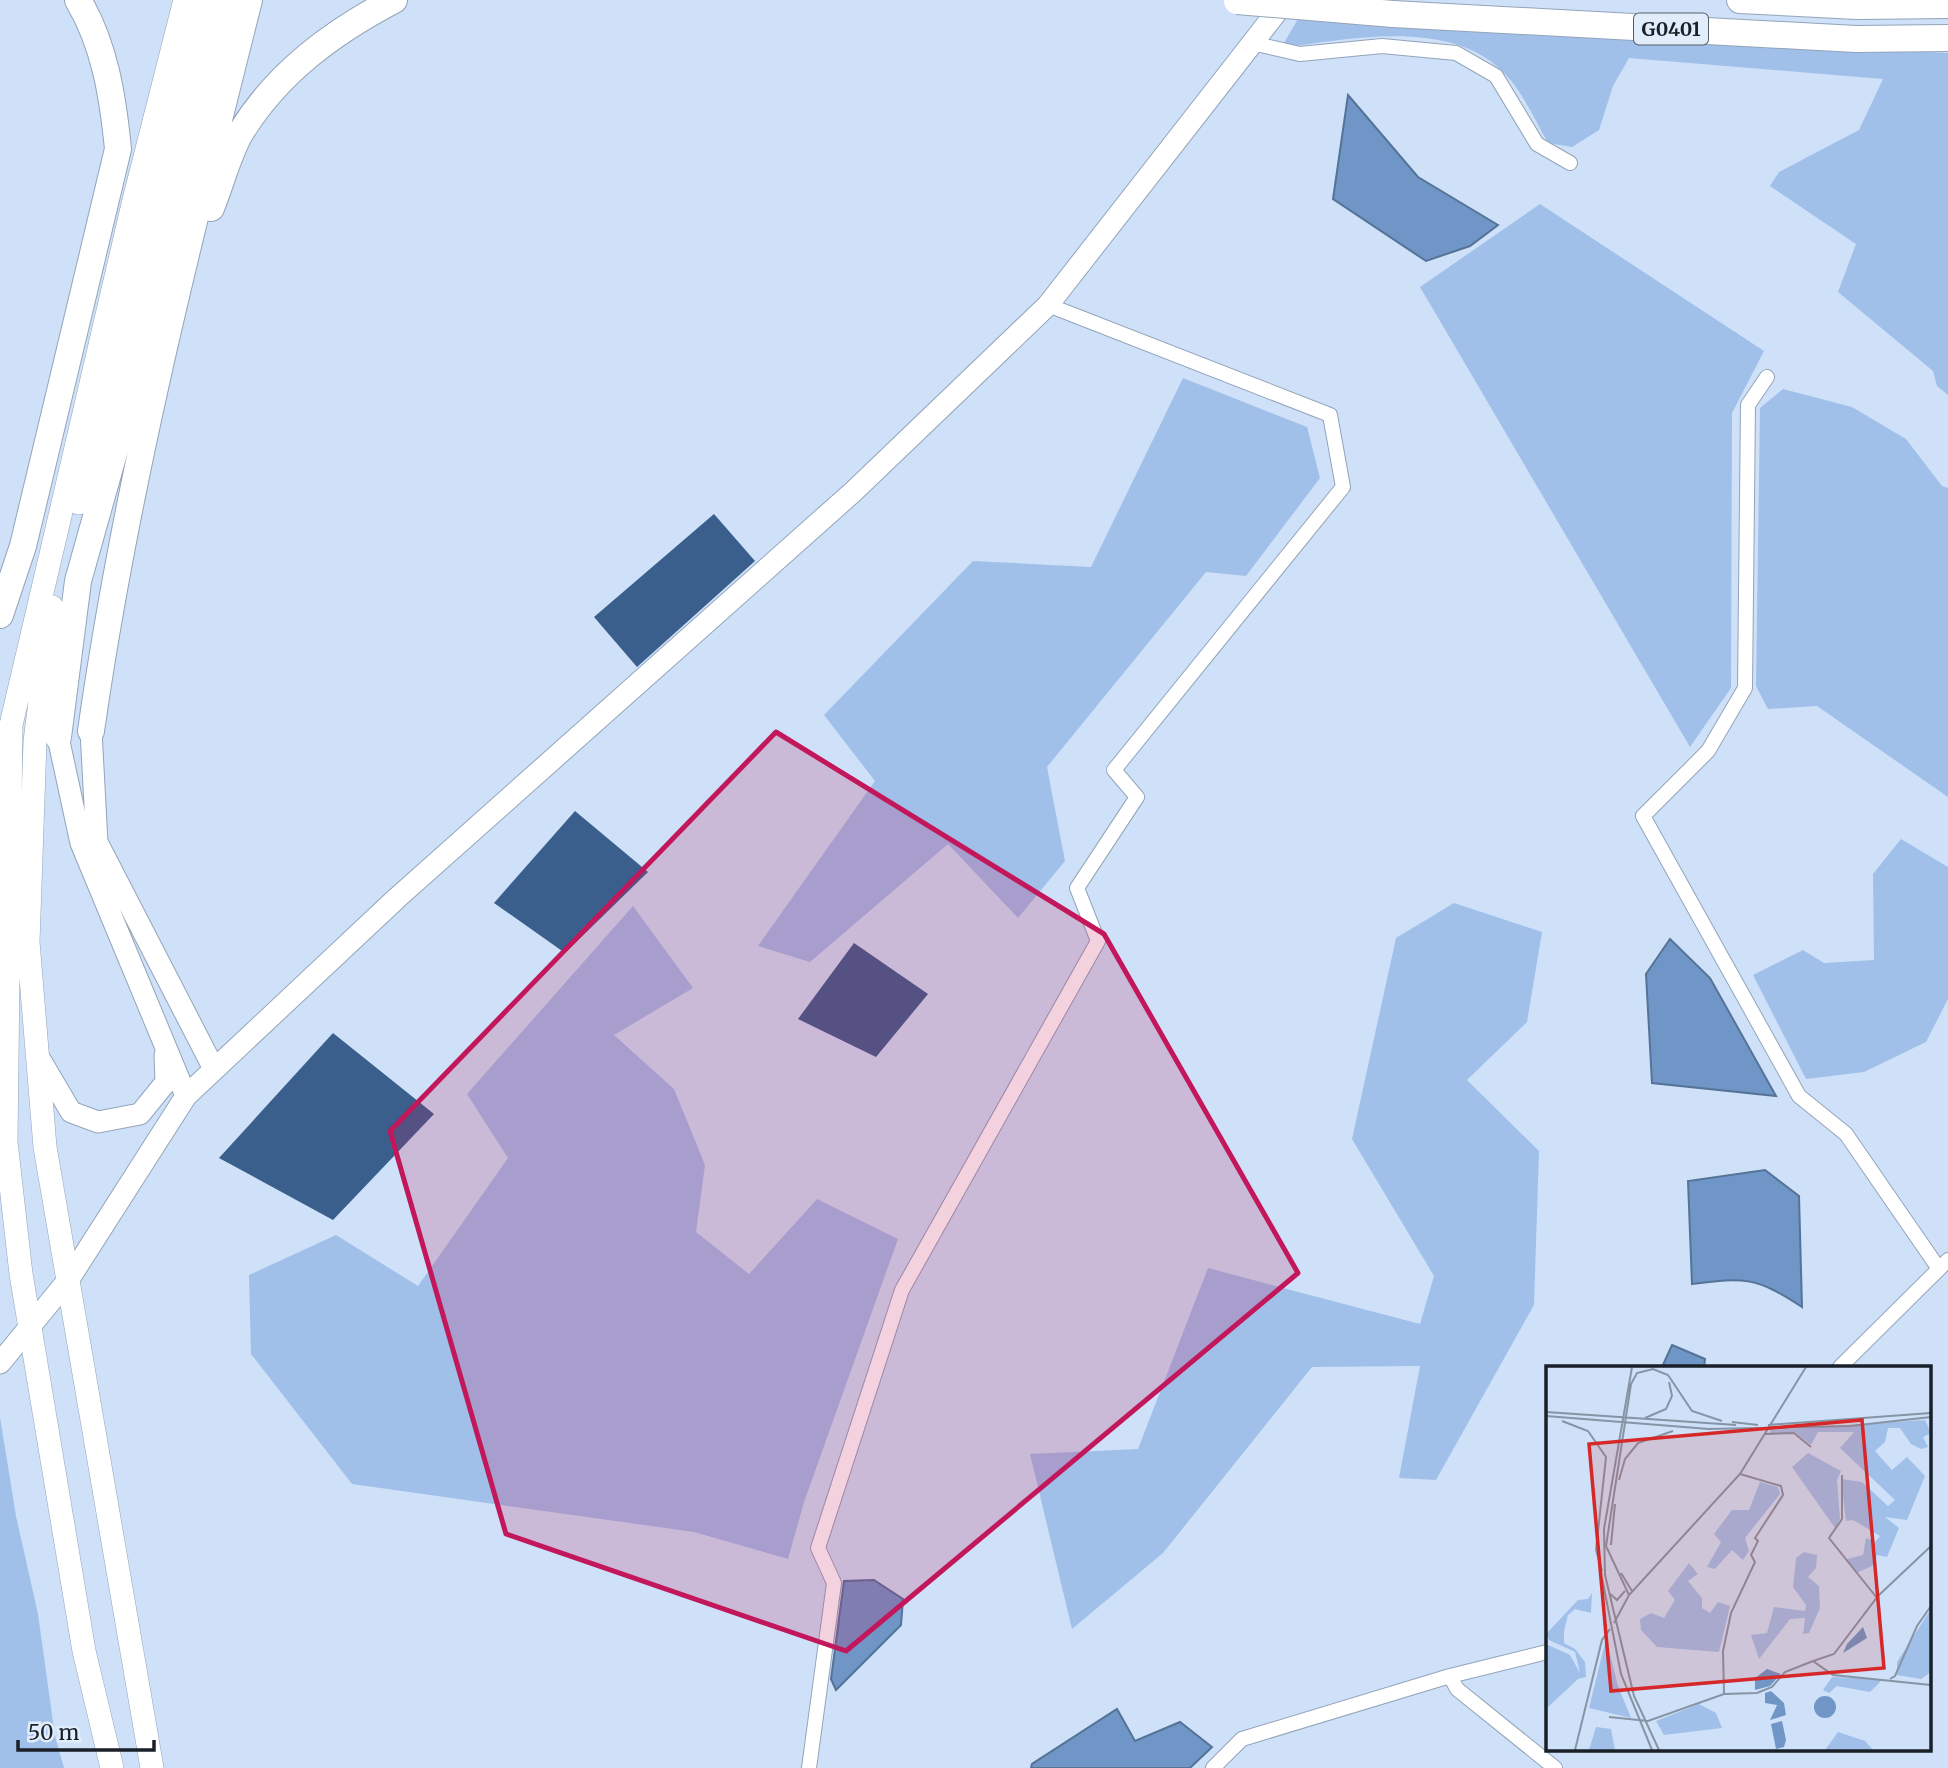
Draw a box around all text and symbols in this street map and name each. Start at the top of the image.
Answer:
road number: G0401 [1634,14,1708,44]
inset map [1546,1366,1930,1750]
scale bar [18,1708,154,1752]
text: 50 m [28,1719,79,1746]

